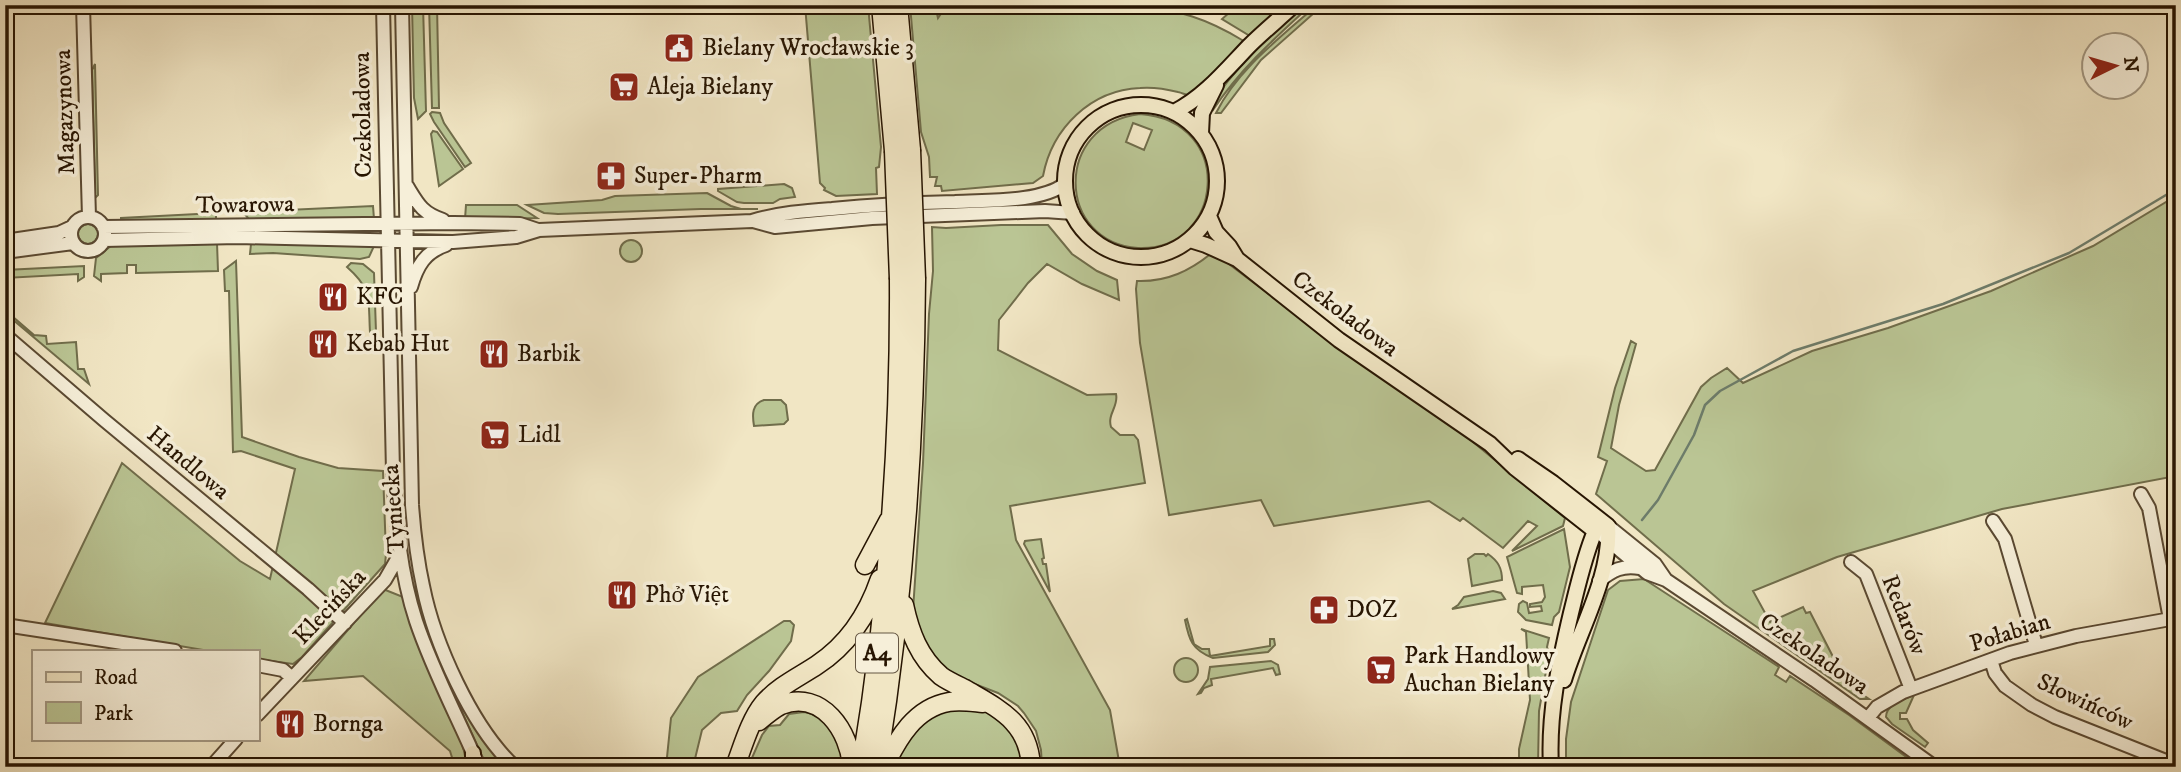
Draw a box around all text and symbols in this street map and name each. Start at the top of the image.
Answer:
public building icon: Bielany Wrocławskie 3 [662,31,696,65]
north arrow [2080,32,2150,102]
place label: Bielany Wrocławskie 3 [702,33,914,63]
street label: Magazynowa [48,48,82,175]
street label: Czekoladowa [347,51,379,178]
text: N [2118,56,2143,74]
supermarket icon: Aleja Bielany [607,70,641,104]
place label: Aleja Bielany [647,72,773,102]
pharmacy icon: Super-Pharm [594,159,628,193]
place label: Super-Pharm [634,161,763,191]
street label: Towarowa [195,189,296,221]
street label: Czekoladowa [1286,264,1405,364]
restaurant icon: KFC [316,280,350,314]
place label: KFC [356,282,404,312]
restaurant icon: Kebab Hut [306,327,340,361]
place label: Kebab Hut [346,329,450,359]
restaurant icon: Barbik [477,337,511,371]
place label: Barbik [517,339,581,369]
supermarket icon: Lidl [478,418,512,452]
street label: Handlowa [140,420,236,507]
place label: Lidl [518,420,561,450]
street label: Tyniecka [376,463,412,555]
street label: Klecińska [287,562,373,651]
street label: Redarów [1874,571,1934,660]
restaurant icon: Phở Việt [605,578,639,612]
place label: Phở Việt [645,580,729,610]
pharmacy icon: DOZ [1307,593,1341,627]
place label: DOZ [1347,595,1397,625]
street label: Czekoladowa [1753,606,1875,702]
street label: Połabian [1966,606,2054,659]
road number: A4 [856,634,898,673]
place label: Park Handlowy Auchan Bielany [1404,641,1555,699]
legend [32,650,259,740]
supermarket icon: Park Handlowy Auchan Bielany [1364,653,1398,687]
text: Road [94,665,138,691]
street label: Słowińców [2032,667,2138,738]
text: Park [94,701,134,727]
restaurant icon: Bornga [273,707,307,741]
place label: Bornga [313,709,384,739]

